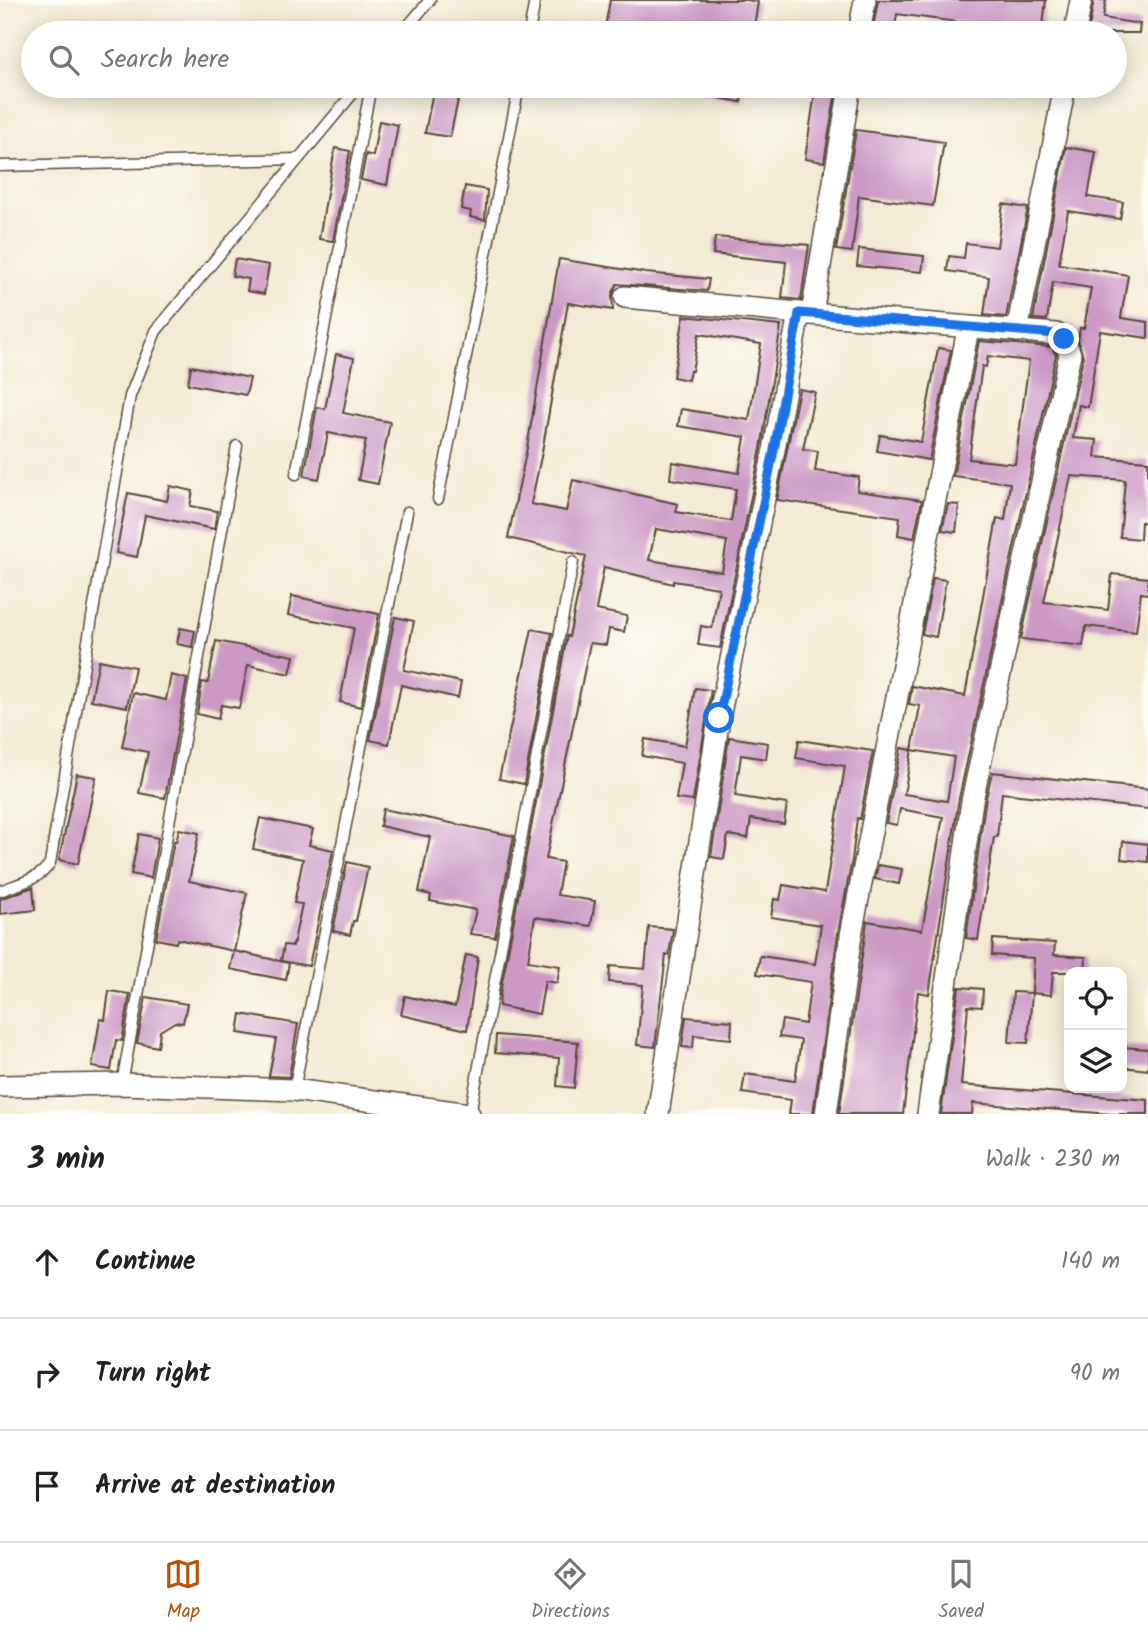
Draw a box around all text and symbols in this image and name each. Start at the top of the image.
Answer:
search box [21,21,1127,98]
text: Search here [101,39,229,81]
icon: search [45,41,83,79]
route end [1048,323,1079,354]
route start [703,702,734,733]
map controls [1064,967,1127,1093]
button: locate [1064,967,1127,1030]
button: layers [1064,1030,1127,1093]
text: 3 min [28,1136,105,1184]
text: Walk · 230 m [985,1142,1120,1178]
text: Continue [95,1241,196,1283]
icon: ahead [28,1243,66,1281]
text: 140 m [1061,1244,1120,1280]
text: Turn right [95,1353,211,1395]
icon: right [28,1355,66,1393]
text: 90 m [1070,1356,1120,1392]
text: Arrive at destination [95,1465,335,1507]
icon: arrive [28,1467,66,1505]
tab: Map [164,1555,202,1627]
tab: Directions [531,1555,610,1627]
tab: Saved [939,1555,984,1627]

